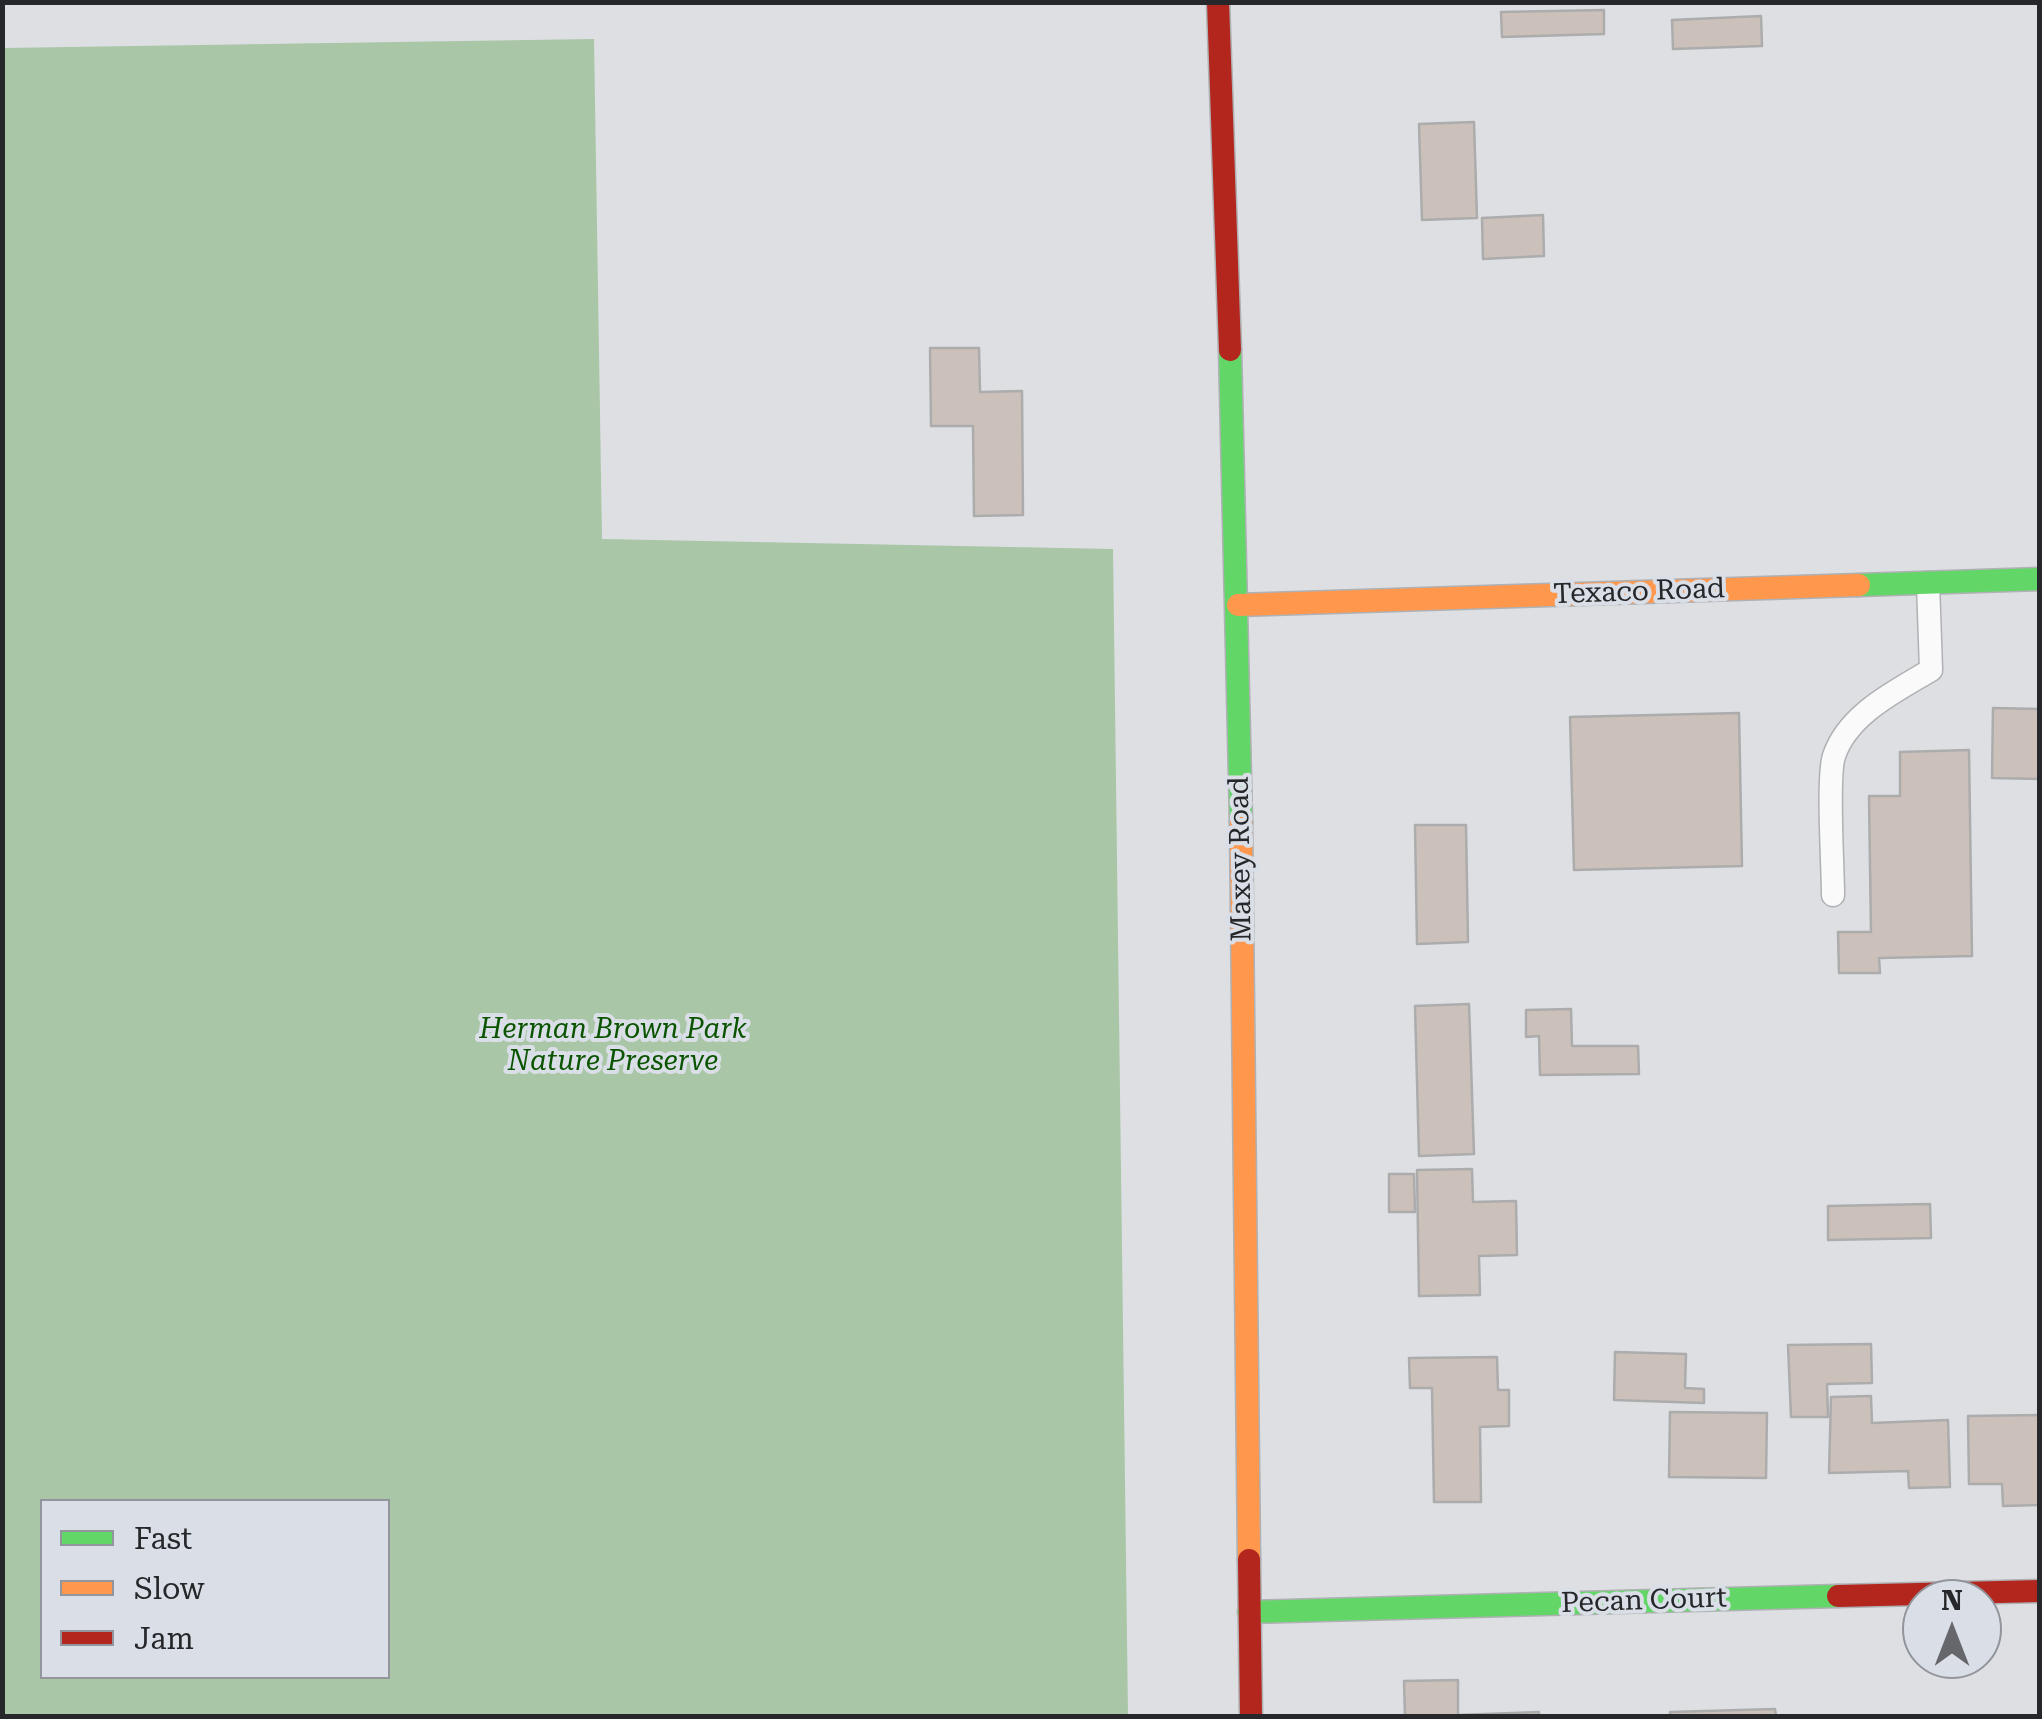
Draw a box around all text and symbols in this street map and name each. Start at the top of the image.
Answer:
street label: Texaco Road [1553,572,1725,612]
street label: Maxey Road [1223,776,1259,942]
park label: Herman Brown Park Nature Preserve [479,1013,747,1079]
legend [40,1499,390,1679]
text: Fast [134,1521,192,1556]
text: Slow [134,1571,205,1606]
north arrow [1902,1579,2002,1679]
street label: Pecan Court [1560,1581,1728,1621]
text: N [1941,1584,1963,1617]
text: Jam [134,1621,194,1656]

